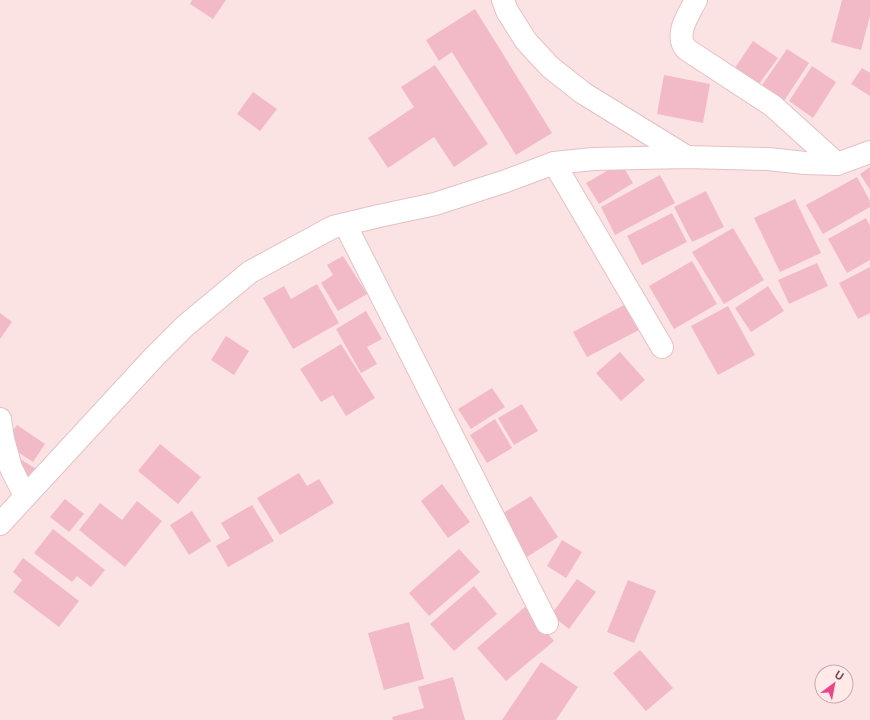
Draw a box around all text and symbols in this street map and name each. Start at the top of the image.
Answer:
north arrow [814,664,854,704]
text: U [832,667,846,684]

